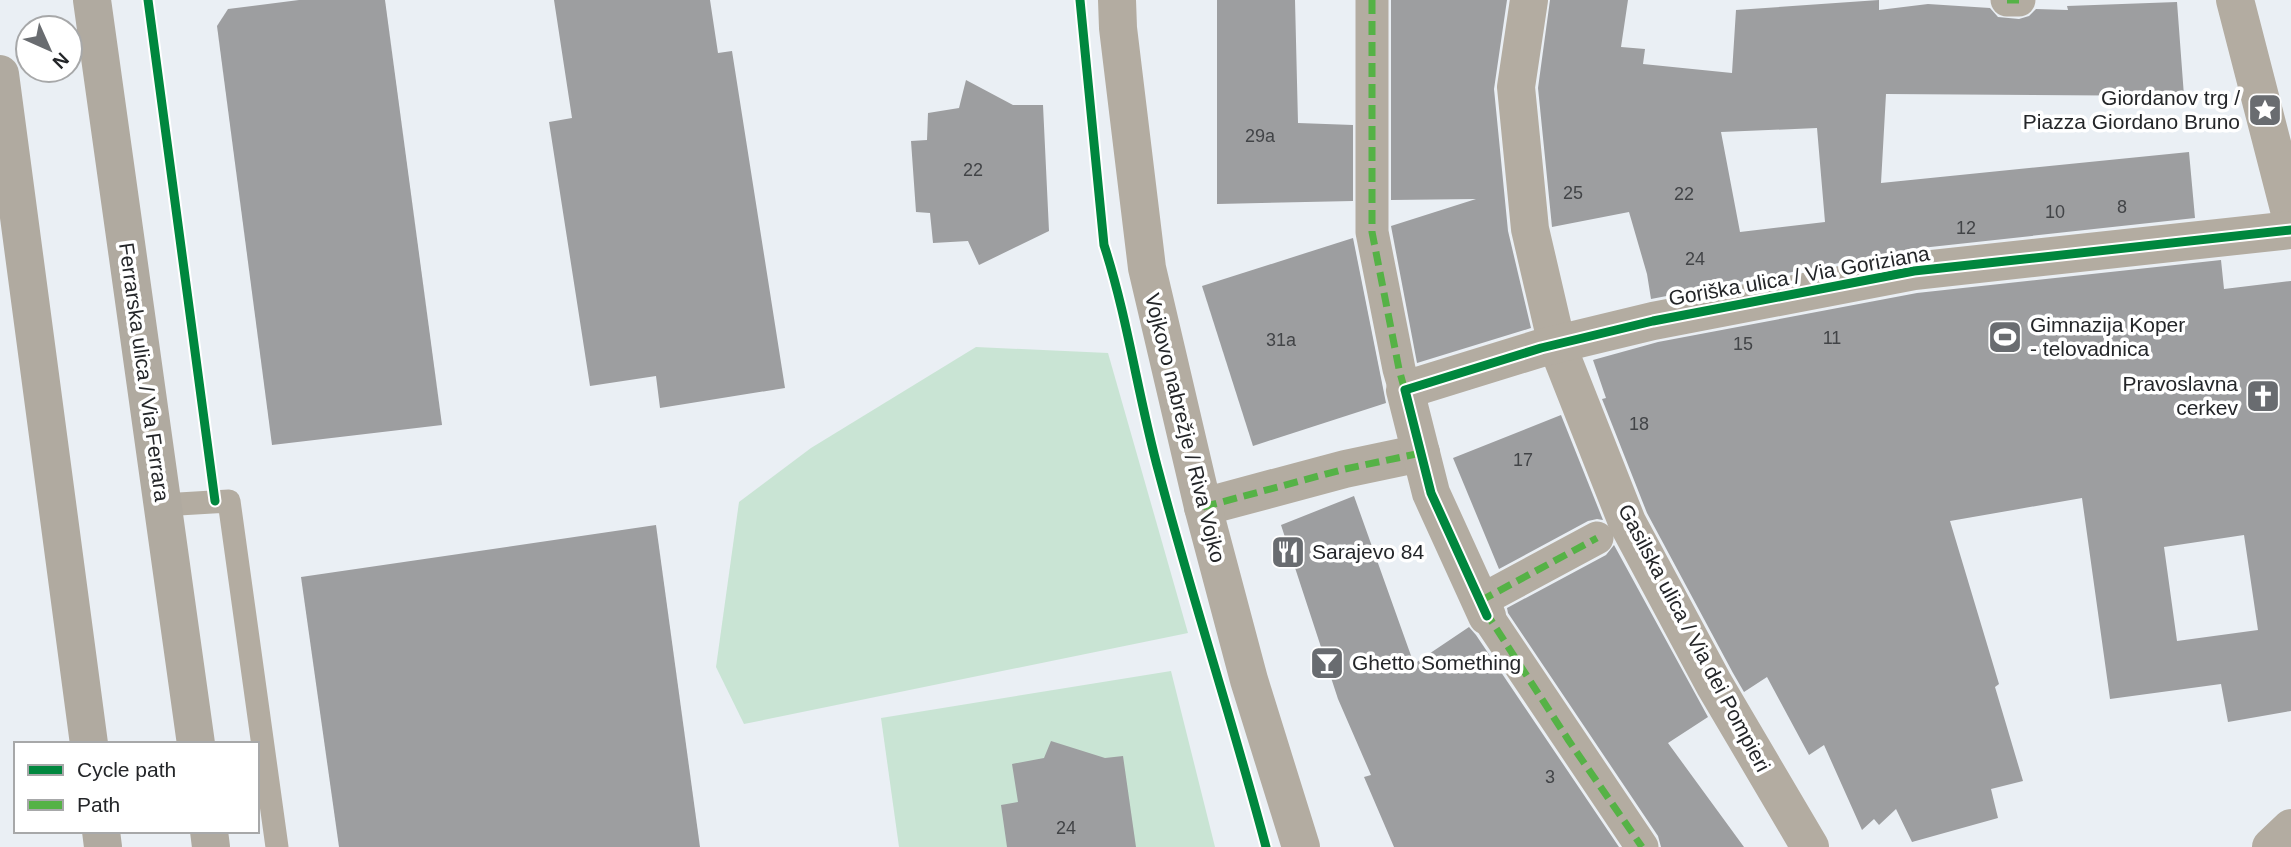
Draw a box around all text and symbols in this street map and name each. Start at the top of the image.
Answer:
north arrow [14,14,84,84]
text: N [48,48,73,73]
place label: Giordanov trg / Piazza Giordano Bruno [2023,86,2240,133]
place icon: Giordanov trg / Piazza Giordano Bruno [2246,91,2284,129]
house number: 29a [1245,126,1276,146]
house number: 22 [963,160,983,180]
house number: 25 [1563,183,1583,203]
house number: 22 [1674,184,1694,204]
house number: 8 [2117,197,2127,217]
house number: 10 [2045,202,2065,222]
house number: 12 [1956,218,1976,238]
street label: Ferrarska ulica / Via Ferrara [115,241,174,503]
street label: Goriška ulica / Via Goriziana [1667,241,1931,310]
house number: 24 [1685,249,1705,269]
street label: Vojkovo nabrežje / Riva Vojko [1141,291,1230,565]
place label: Gimnazija Koper - telovadnica [2030,313,2185,360]
sports icon: Gimnazija Koper - telovadnica [1986,318,2024,356]
house number: 11 [1823,328,1841,348]
house number: 31a [1266,330,1297,350]
house number: 15 [1733,334,1753,354]
place label: Pravoslavna cerkev [2122,372,2238,419]
church icon: Pravoslavna cerkev [2244,377,2282,415]
house number: 18 [1629,414,1649,434]
house number: 17 [1513,450,1533,470]
street label: Gasilska ulica / Via dei Pompieri [1614,500,1775,775]
restaurant icon: Sarajevo 84 [1269,533,1307,571]
place label: Sarajevo 84 [1312,540,1424,563]
bar icon: Ghetto Something [1308,644,1346,682]
place label: Ghetto Something [1352,651,1521,674]
legend [14,742,259,833]
text: Cycle path [77,758,176,781]
house number: 3 [1545,767,1555,787]
text: Path [77,793,120,816]
house number: 24 [1056,818,1076,838]

